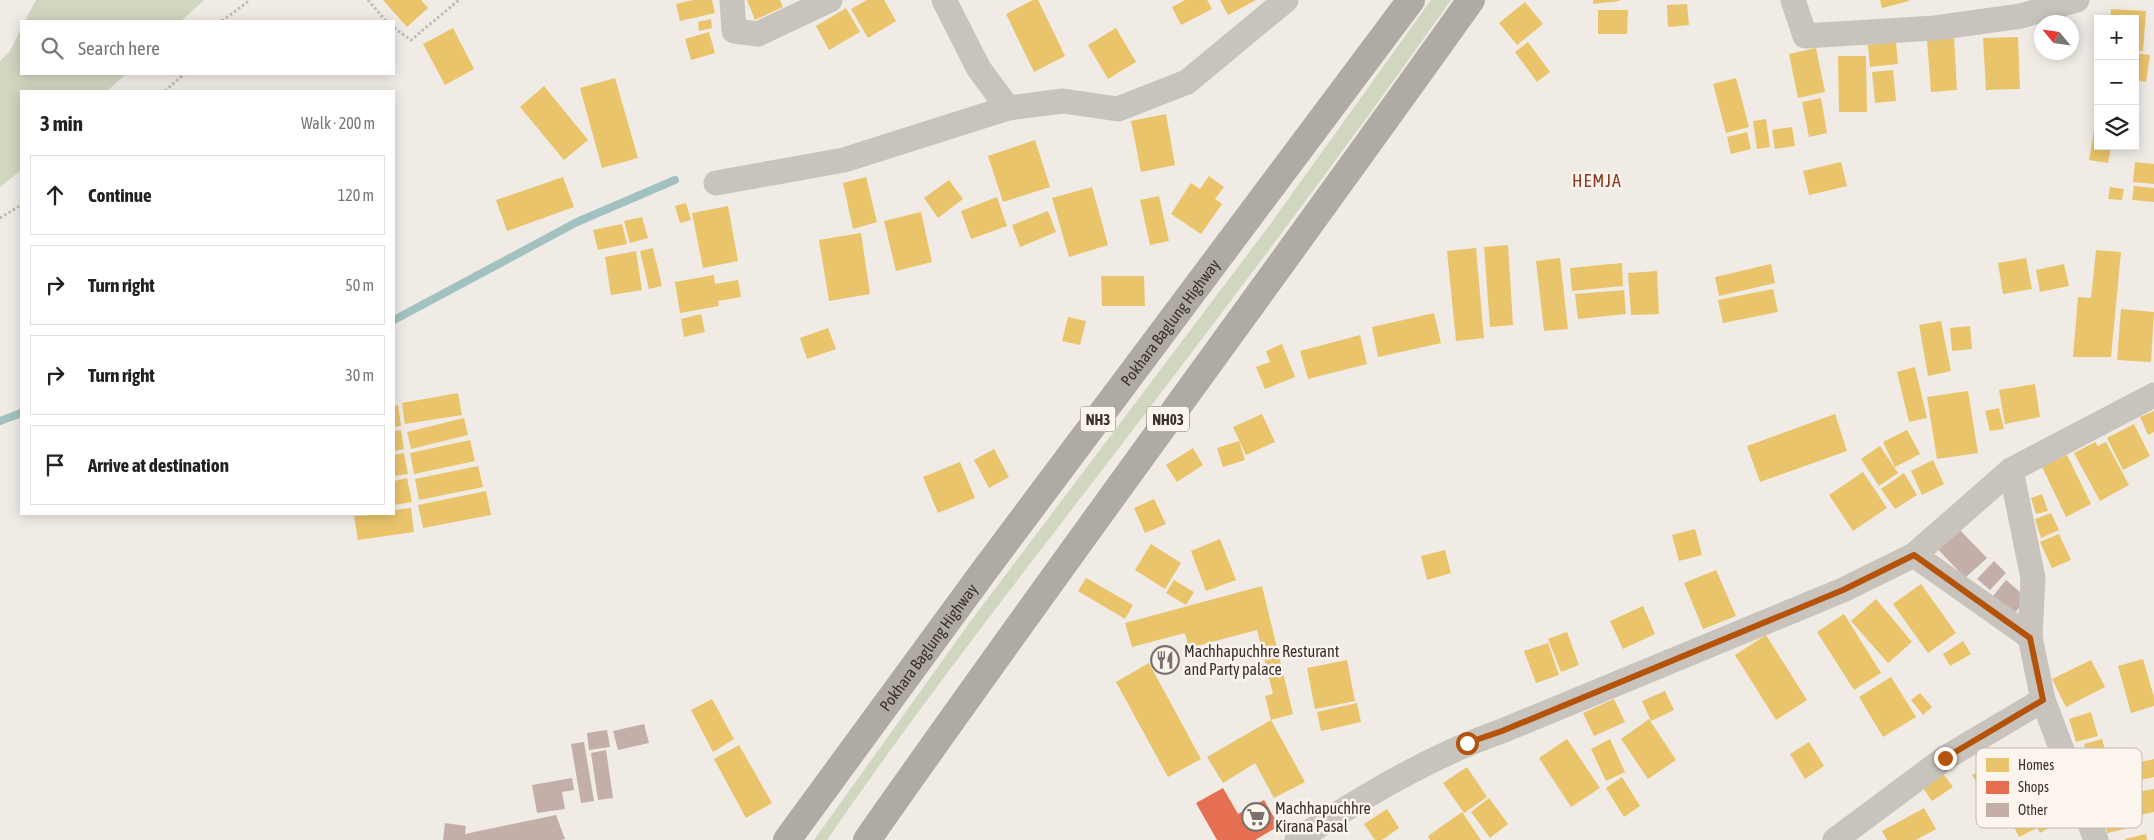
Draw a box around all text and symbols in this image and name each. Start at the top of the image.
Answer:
north arrow [2034,15,2079,60]
map controls [2094,15,2139,150]
button: + [2094,15,2139,60]
search box [20,20,395,75]
icon: search [38,34,66,62]
text: Search here [78,37,160,59]
button: − [2094,60,2139,105]
button: layers [2094,105,2139,150]
text: 3 min [40,111,83,135]
text: Walk · 200 m [301,114,375,132]
district label: HEMJA [1572,170,1622,191]
icon: ahead [41,181,69,209]
text: Continue [88,184,152,206]
text: 120 m [338,186,374,204]
street label: Pokhara Baglung Highway [1117,255,1224,389]
icon: right [41,271,69,299]
text: Turn right [88,274,155,296]
text: 50 m [345,276,374,294]
icon: right [41,361,69,389]
text: Turn right [88,364,155,386]
text: 30 m [345,366,374,384]
road number: NH3 [1080,406,1116,432]
road number: NH03 [1147,406,1189,432]
icon: arrive [41,451,69,479]
text: Arrive at destination [88,454,229,476]
street label: Pokhara Baglung Highway [876,580,982,714]
place label: Machhapuchhre Resturant and Party palace [1184,642,1340,679]
restaurant icon: Machhapuchhre Resturant and Party palace [1150,645,1180,675]
route start [1456,732,1479,755]
route end [1934,747,1957,770]
legend [1976,748,2142,828]
text: Homes [2018,757,2054,773]
text: Shops [2018,779,2049,795]
place label: Machhapuchhre Kirana Pasal [1275,799,1371,835]
supermarket icon: Machhapuchhre Kirana Pasal [1241,802,1271,832]
text: Other [2018,802,2048,818]

